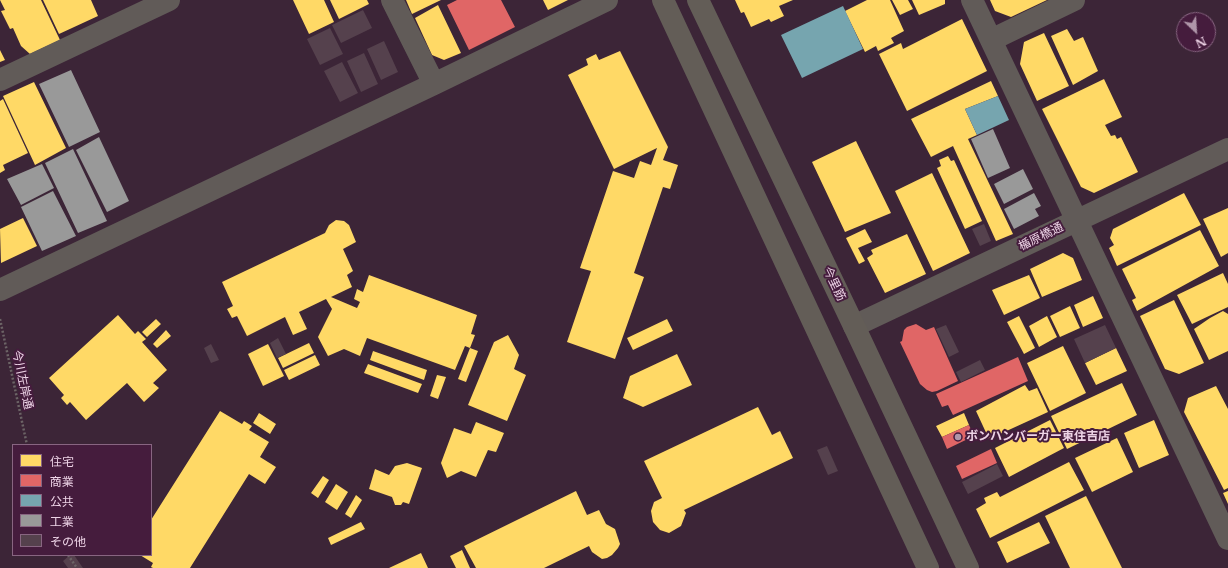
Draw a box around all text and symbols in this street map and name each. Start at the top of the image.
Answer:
north arrow [1176,12,1216,52]
text: N [1193,33,1208,50]
street label: 楯原橋通 [1016,220,1066,254]
street label: 今里筋 [820,265,848,303]
street label: 今川左岸通 [9,349,35,411]
place label: ボンハンバーガー東住吉店 [966,430,1110,444]
marker: ボンハンバーガー東住吉店 [953,432,963,442]
legend [12,444,152,556]
text: 住宅 [50,454,74,469]
text: 商業 [50,474,74,489]
text: 公共 [50,494,74,509]
text: 工業 [50,514,74,529]
text: その他 [50,534,86,549]

